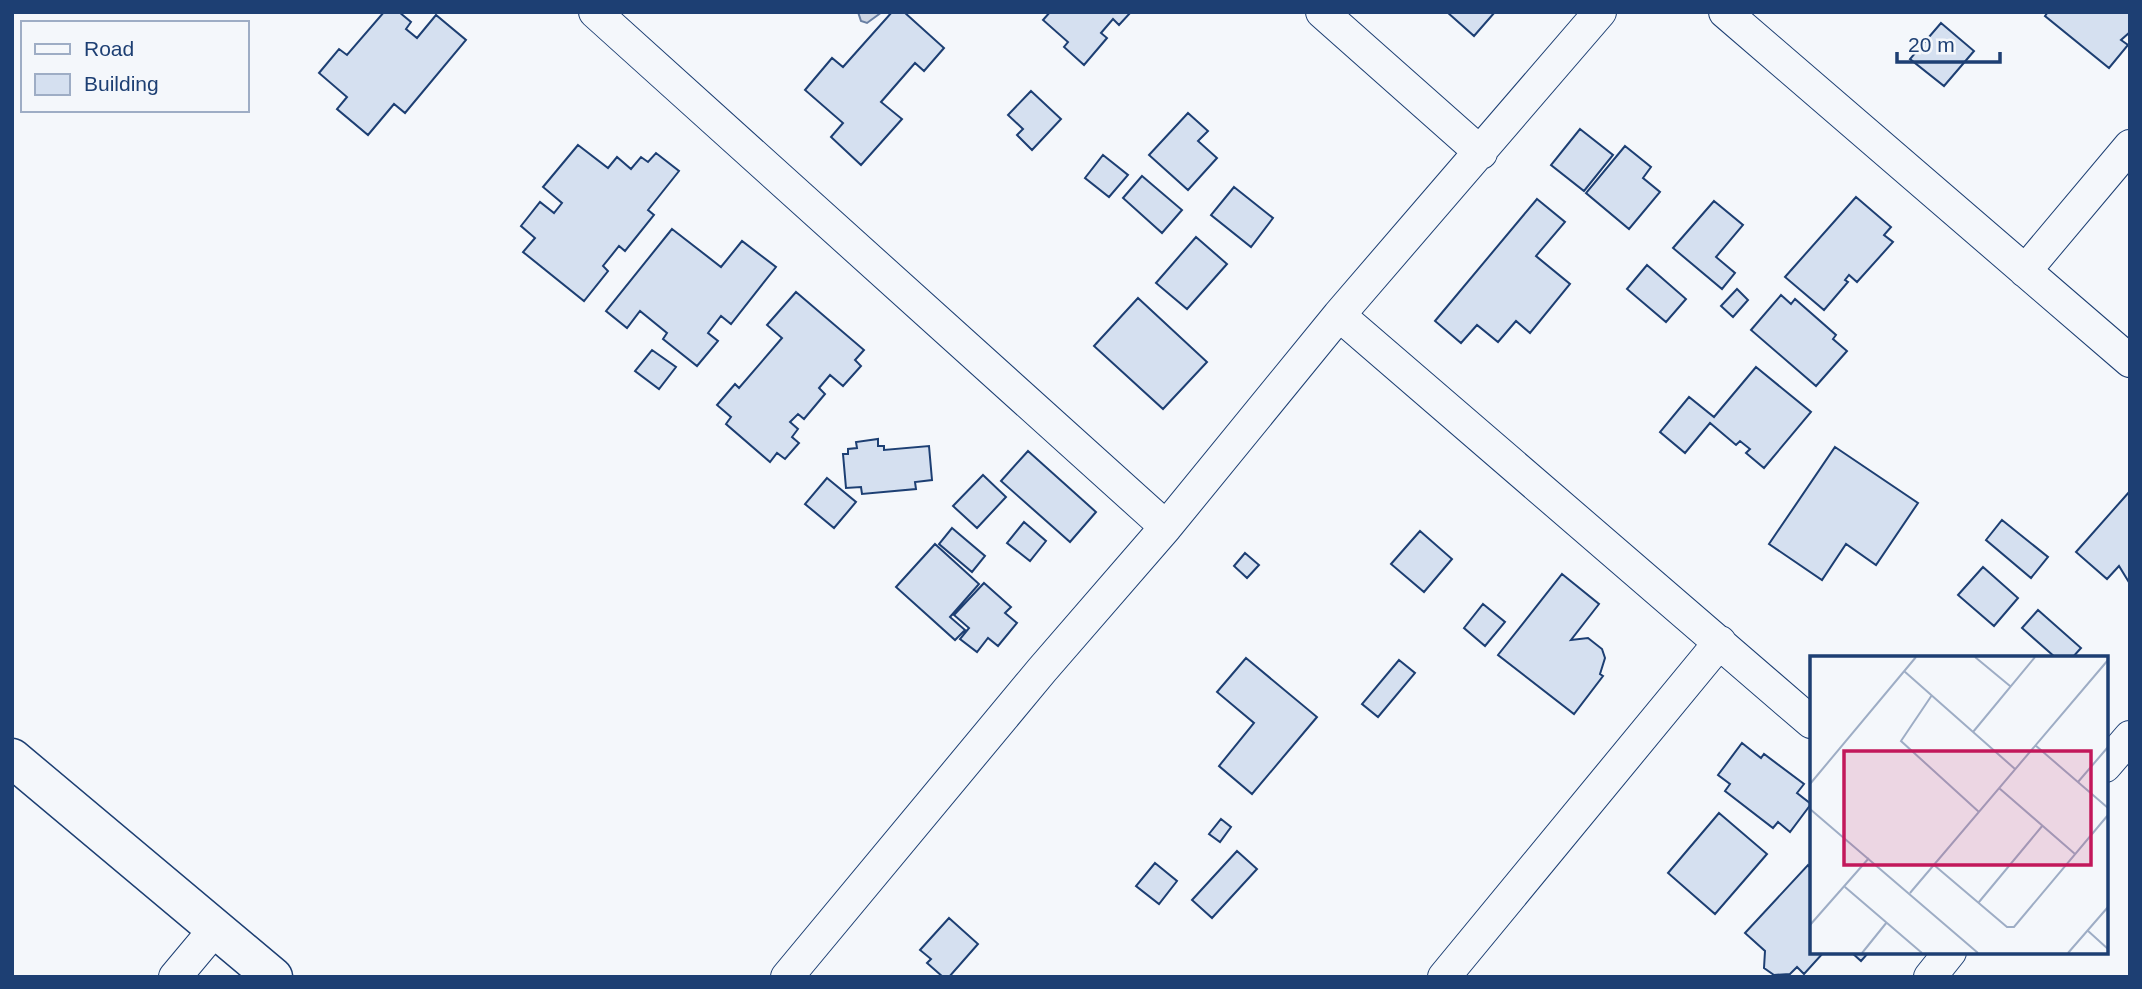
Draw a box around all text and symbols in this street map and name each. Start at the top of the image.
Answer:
legend [21,21,248,112]
scale bar [1897,21,2000,65]
text: 20 m [1908,33,1955,56]
text: Road [84,37,134,60]
text: Building [84,72,159,95]
inset map [1810,656,2107,954]

